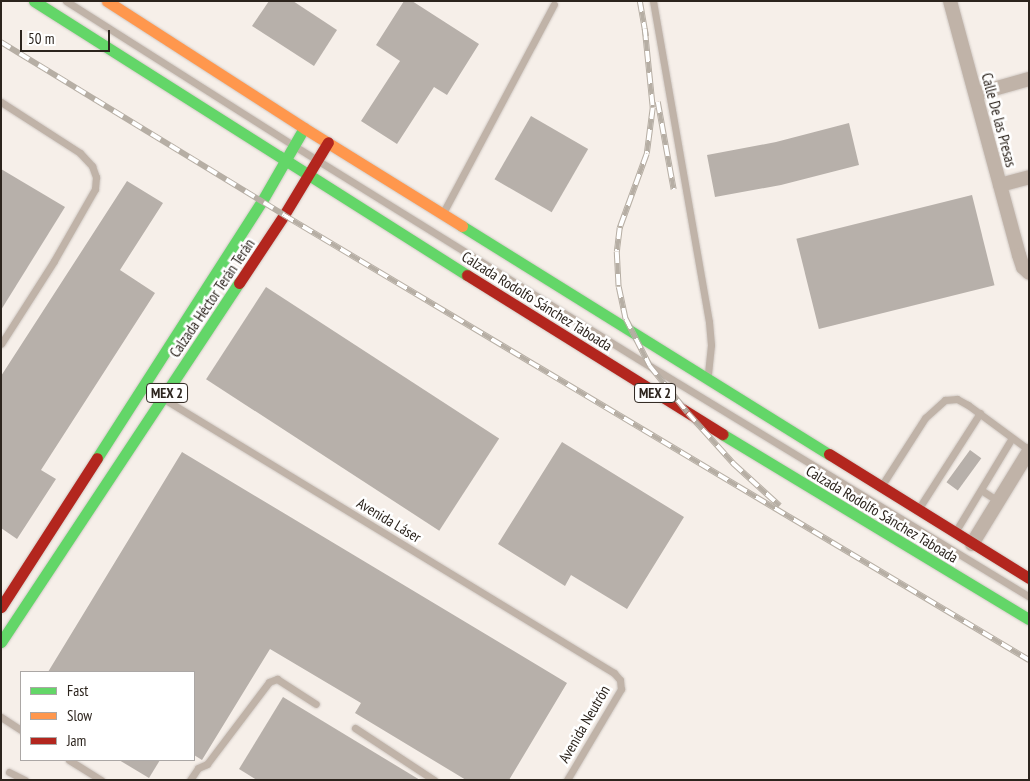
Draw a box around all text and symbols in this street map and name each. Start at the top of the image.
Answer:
scale bar [22,20,112,52]
text: 50 m [28,29,54,48]
street label: Calle De las Presas [978,71,1020,169]
street label: Calzada Héctor Terán Terán [165,235,259,361]
street label: Calzada Rodolfo Sánchez Taboada [458,247,616,355]
road number: MEX 2 [146,382,188,404]
road number: MEX 2 [634,382,676,404]
street label: Calzada Rodolfo Sánchez Taboada [802,461,962,567]
street label: Avenida Láser [354,494,424,546]
legend [20,671,195,761]
text: Fast [67,681,88,700]
street label: Avenida Neutrón [555,682,613,766]
text: Slow [67,706,92,725]
text: Jam [67,731,86,750]

